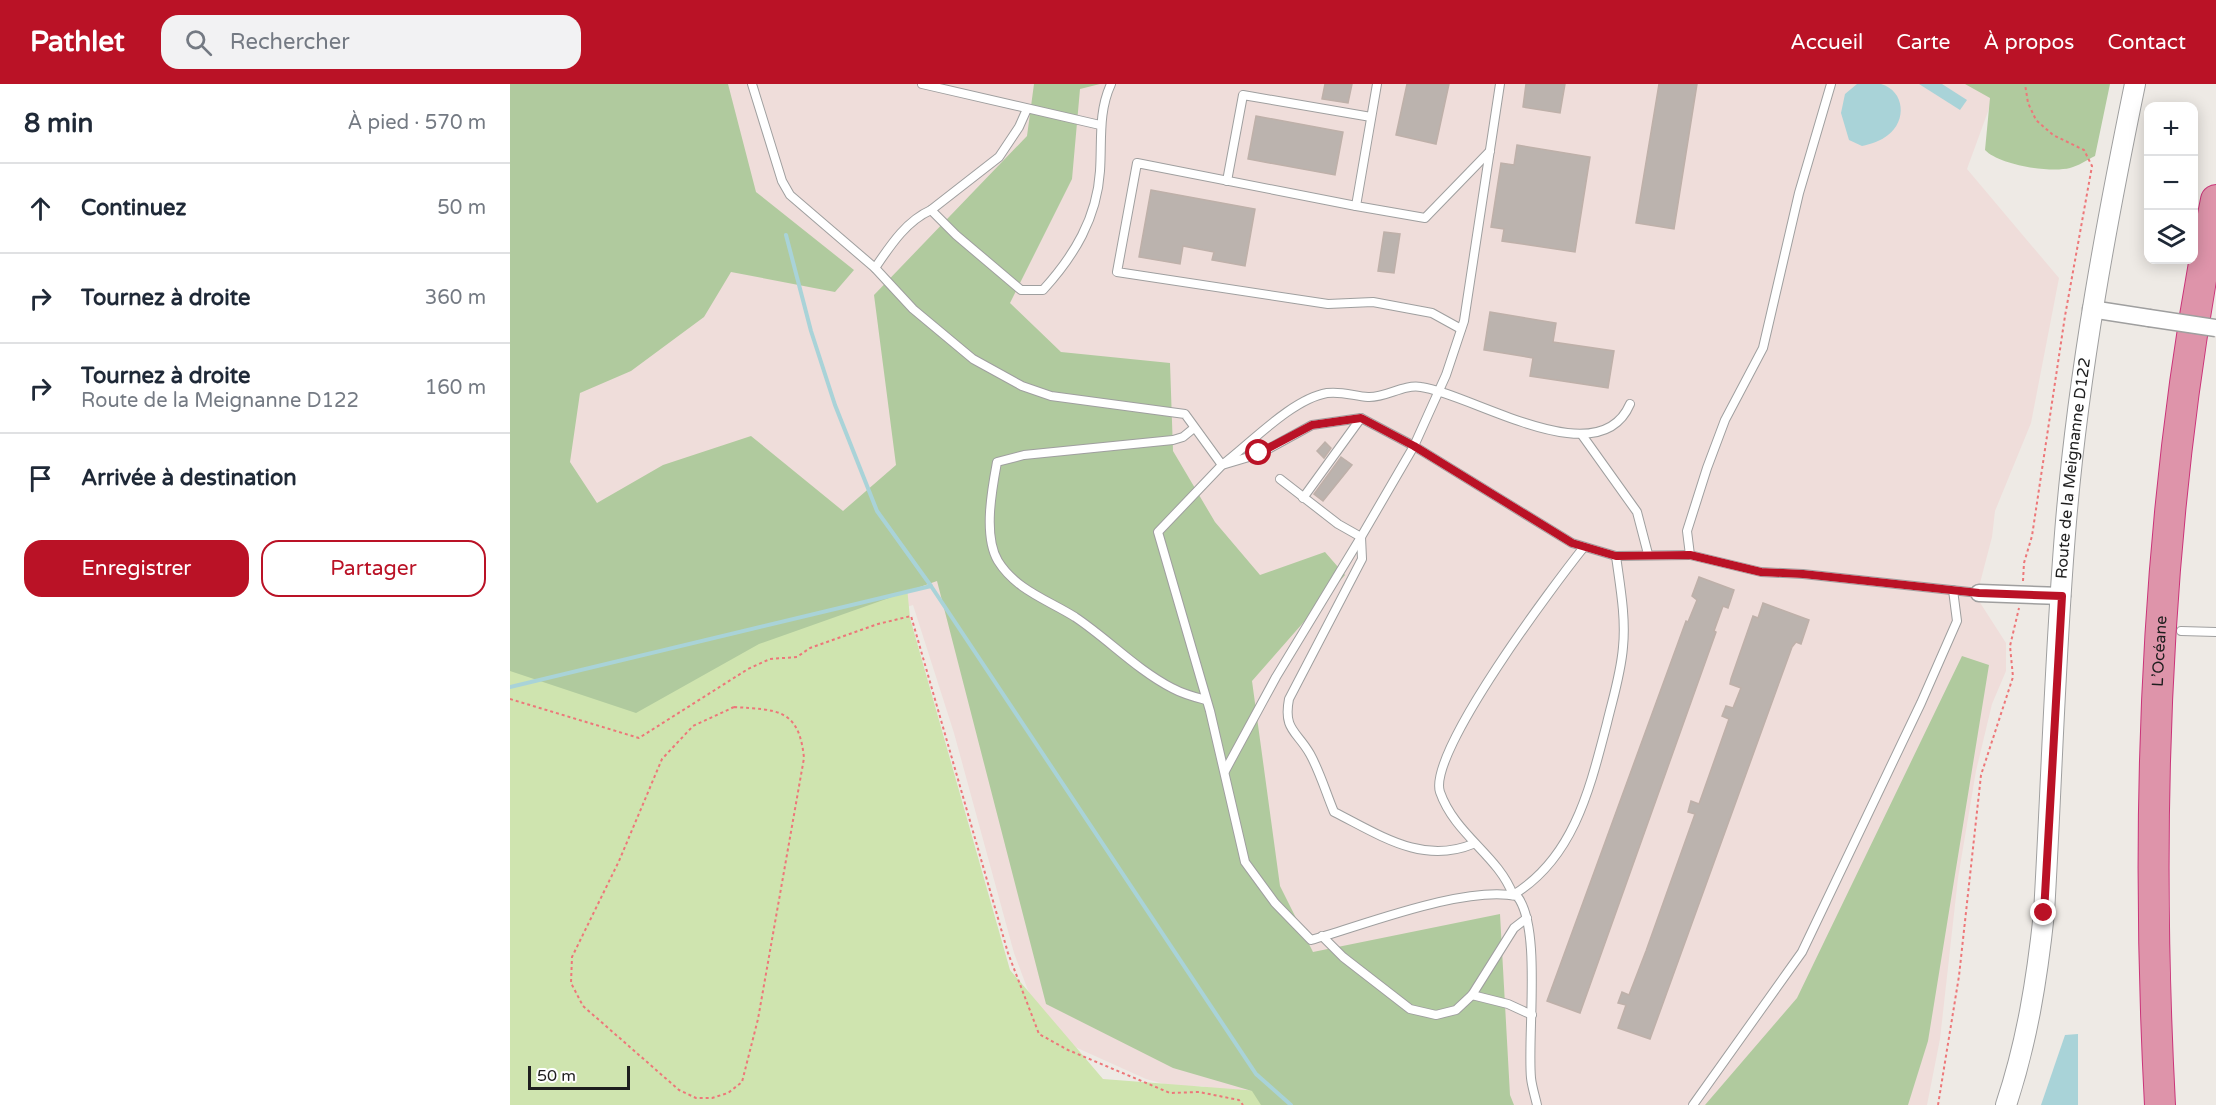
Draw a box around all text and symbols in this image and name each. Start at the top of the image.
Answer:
search box [161,15,581,69]
text: Pathlet [30,25,125,59]
icon: search [182,26,215,59]
text: Rechercher [230,29,350,55]
text: Accueil [1790,30,1863,55]
text: Carte [1896,30,1950,55]
text: À propos [1983,30,2074,55]
text: Contact [2107,30,2186,55]
map controls [2144,102,2198,264]
button: + [2144,102,2198,156]
text: 8 min [24,108,93,139]
text: À pied · 570 m [348,111,486,135]
button: − [2144,156,2198,210]
icon: ahead [24,192,57,225]
text: Continuez [81,195,186,221]
text: 50 m [437,196,486,220]
button: layers [2144,210,2198,264]
icon: right [24,282,57,315]
text: Tournez à droite [81,285,250,311]
text: 360 m [425,286,486,310]
street label: Route de la Meignanne D122 [2052,356,2095,580]
text: Tournez à droite [81,363,250,389]
icon: right [24,372,57,405]
text: 160 m [425,376,486,400]
text: Route de la Meignanne D122 [81,389,359,413]
route start [1245,439,1271,465]
icon: arrive [24,462,57,495]
text: Arrivée à destination [81,465,297,491]
button: Enregistrer [24,540,249,597]
button: Partager [261,540,486,597]
street label: L’Océane [2148,615,2172,687]
route end [2030,899,2056,925]
scale bar [528,1063,630,1090]
text: 50 m [537,1066,576,1086]

